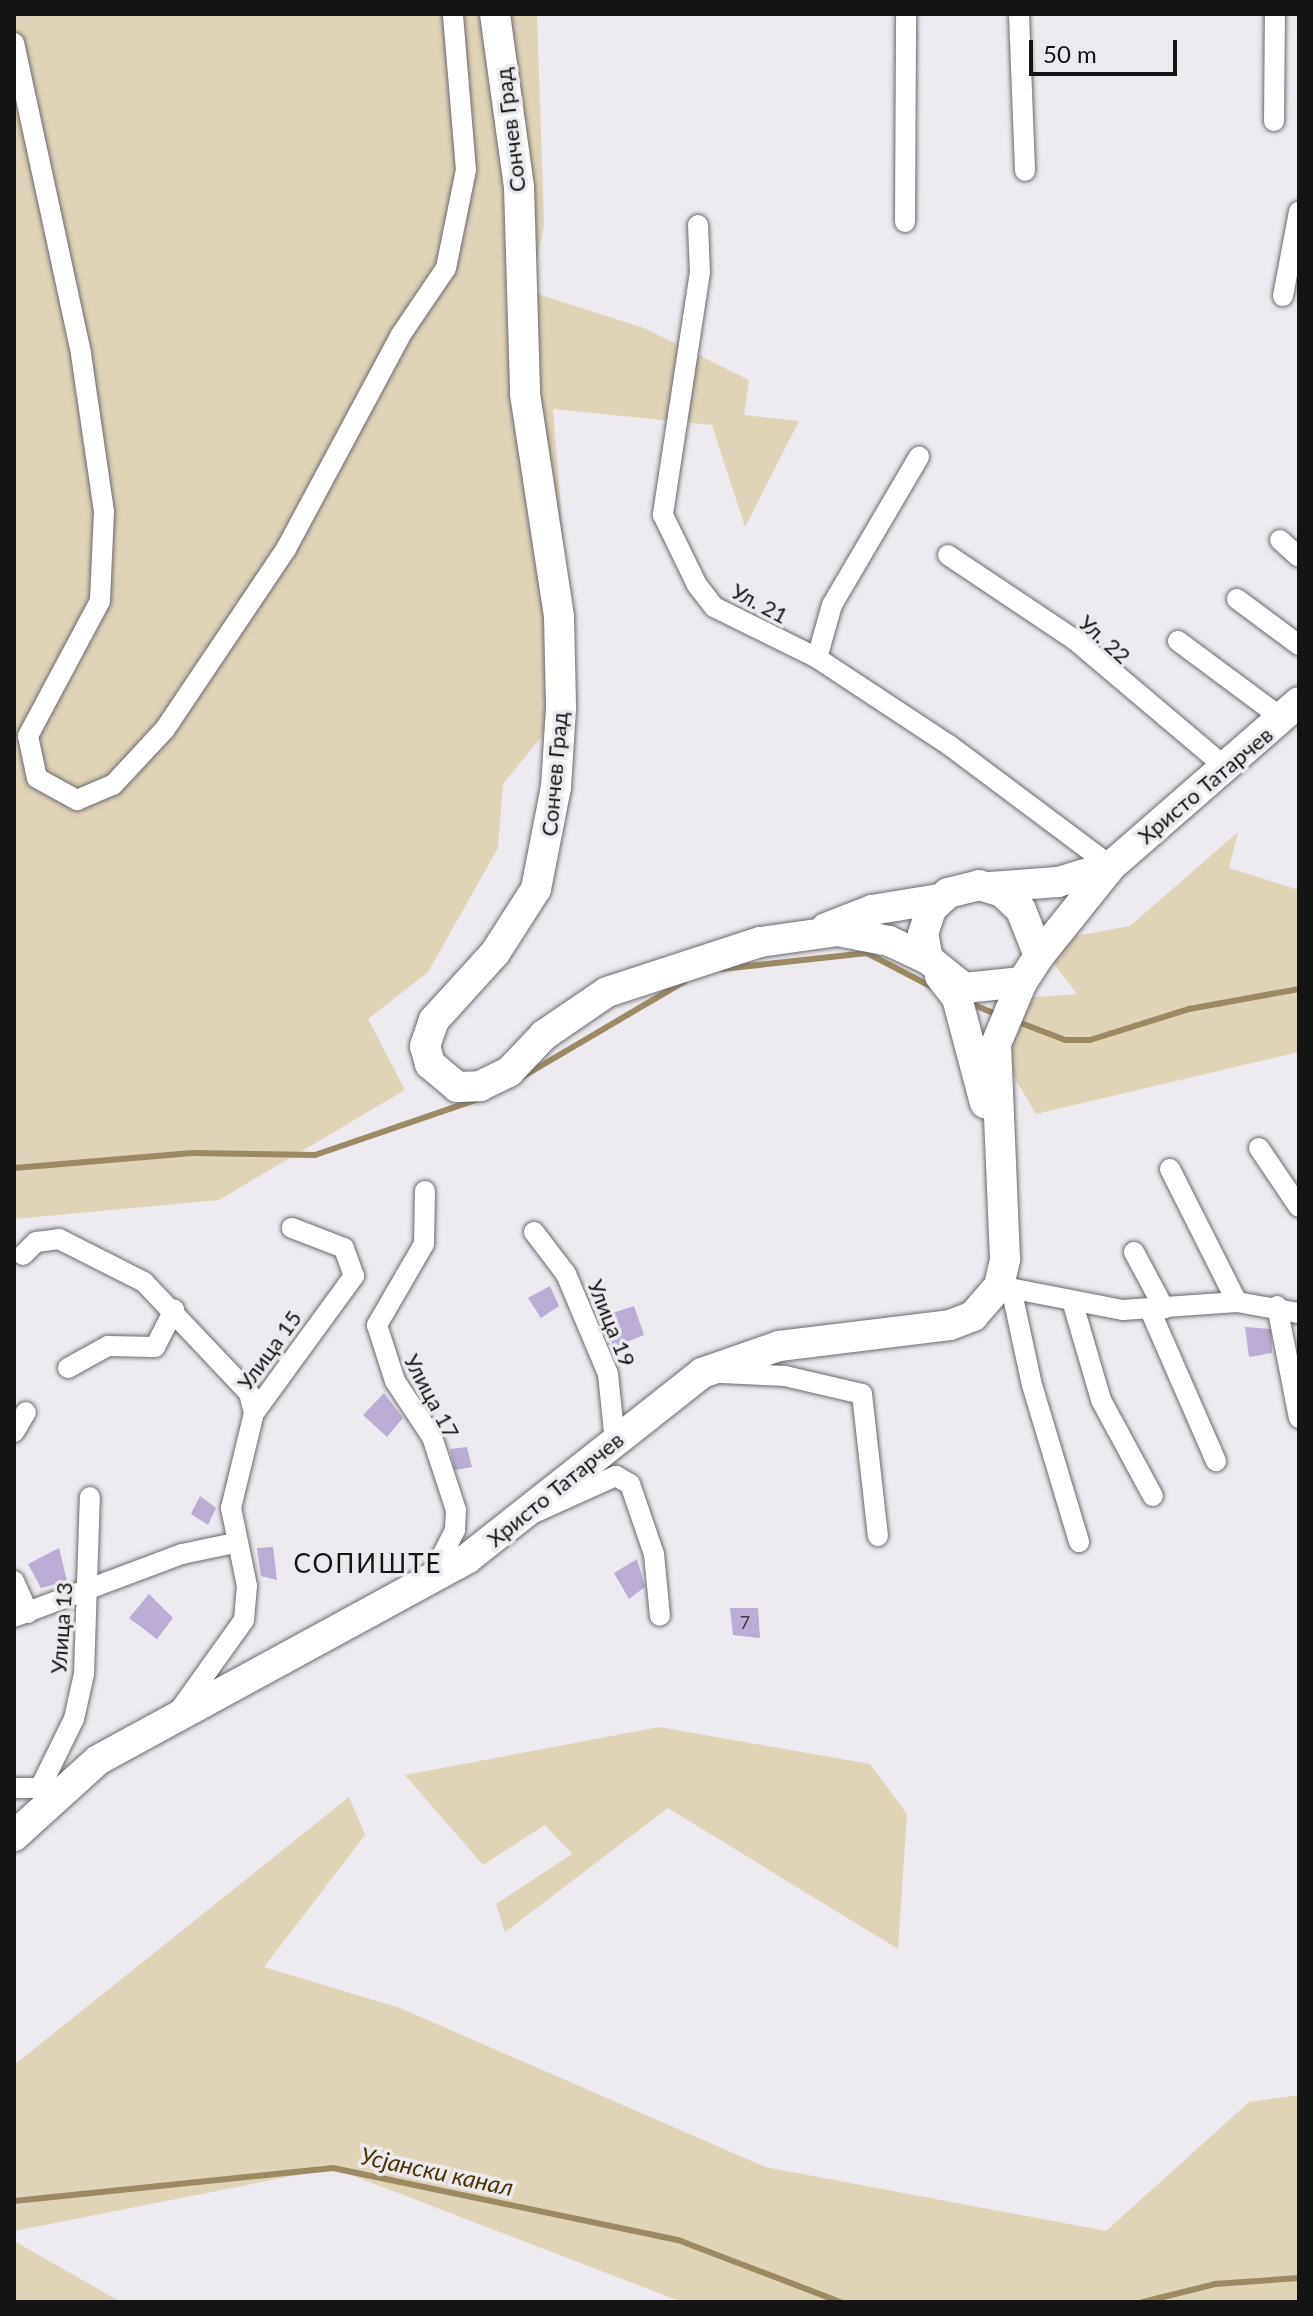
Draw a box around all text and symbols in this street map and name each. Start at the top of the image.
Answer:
scale bar [1033,24,1181,74]
text: 50 m [1043,39,1097,68]
street label: Сончев Град [489,66,531,194]
street label: Ул. 21 [727,577,793,629]
street label: Ул. 22 [1074,609,1136,669]
street label: Сончев Град [535,711,573,837]
street label: Христо Татарчев [1132,721,1278,849]
street label: Улица 19 [583,1276,641,1370]
street label: Улица 15 [231,1305,307,1395]
street label: Улица 17 [399,1349,465,1443]
street label: Христо Татарчев [482,1426,628,1552]
district label: СОПИШТЕ [293,1548,443,1580]
street label: Улица 13 [45,1581,77,1675]
house number: 7 [740,1611,750,1633]
water label: Усјански канал [358,2141,516,2201]

